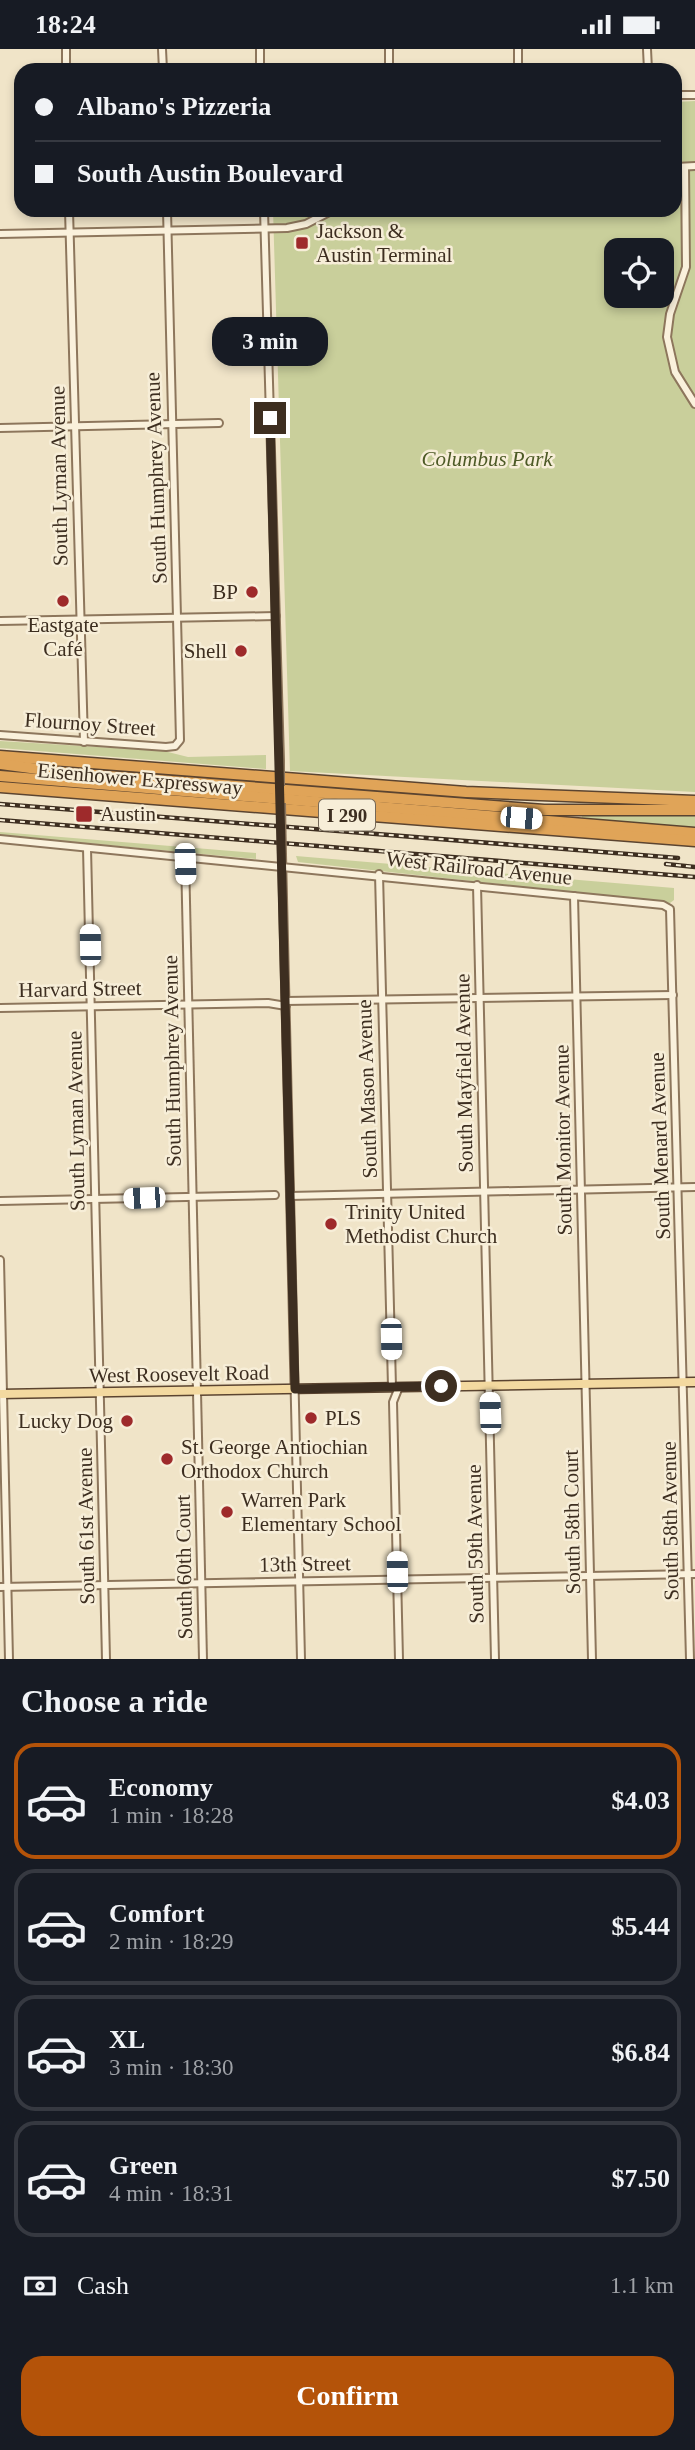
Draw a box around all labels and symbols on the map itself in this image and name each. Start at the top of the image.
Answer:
place label: Jackson & Austin Terminal [316,219,453,267]
marker: Jackson & Austin Terminal [294,235,310,251]
callout: 3 min [212,317,328,365]
street label: South Humphrey Avenue [140,372,172,584]
street label: South Lyman Avenue [45,386,73,566]
route end [254,402,286,434]
park label: Columbus Park [421,447,553,471]
place label: BP [212,580,238,604]
marker: BP [244,584,260,600]
marker: Eastgate Café [55,593,71,609]
place label: Eastgate Café [27,613,99,661]
place label: Shell [184,639,227,663]
marker: Shell [233,643,249,659]
street label: Flournoy Street [24,707,156,741]
street label: Eisenhower Expressway [36,758,244,800]
road number: I 290 [319,799,375,831]
place label: Austin [100,802,157,826]
marker: Austin [74,804,94,824]
car [500,806,543,830]
car [174,843,197,885]
street label: West Railroad Avenue [385,846,573,890]
car [80,924,101,966]
street label: South Humphrey Avenue [158,955,186,1167]
street label: South Mayfield Avenue [450,973,478,1173]
street label: Harvard Street [18,976,142,1002]
street label: South Mason Avenue [352,999,382,1179]
street label: South Lyman Avenue [62,1031,90,1211]
street label: South Monitor Avenue [549,1044,577,1236]
street label: South Menard Avenue [645,1052,675,1240]
car [123,1187,166,1209]
place label: Trinity United Methodist Church [345,1200,498,1248]
marker: Trinity United Methodist Church [323,1216,339,1232]
car [381,1318,402,1360]
street label: West Roosevelt Road [89,1360,270,1388]
route start [425,1370,457,1402]
car [479,1392,502,1434]
place label: PLS [325,1406,361,1430]
place label: Lucky Dog [18,1409,113,1433]
marker: PLS [303,1410,319,1426]
marker: Lucky Dog [119,1413,135,1429]
place label: St. George Antiochian Orthodox Church [181,1435,368,1483]
street label: South 58th Avenue [657,1441,683,1601]
street label: South 61st Avenue [73,1447,99,1605]
street label: South 58th Court [559,1449,585,1595]
marker: St. George Antiochian Orthodox Church [159,1451,175,1467]
street label: South 59th Avenue [462,1464,488,1624]
place label: Warren Park Elementary School [241,1488,402,1536]
street label: South 60th Court [171,1494,197,1640]
marker: Warren Park Elementary School [219,1504,235,1520]
street label: 13th Street [259,1551,351,1577]
car [387,1551,408,1593]

